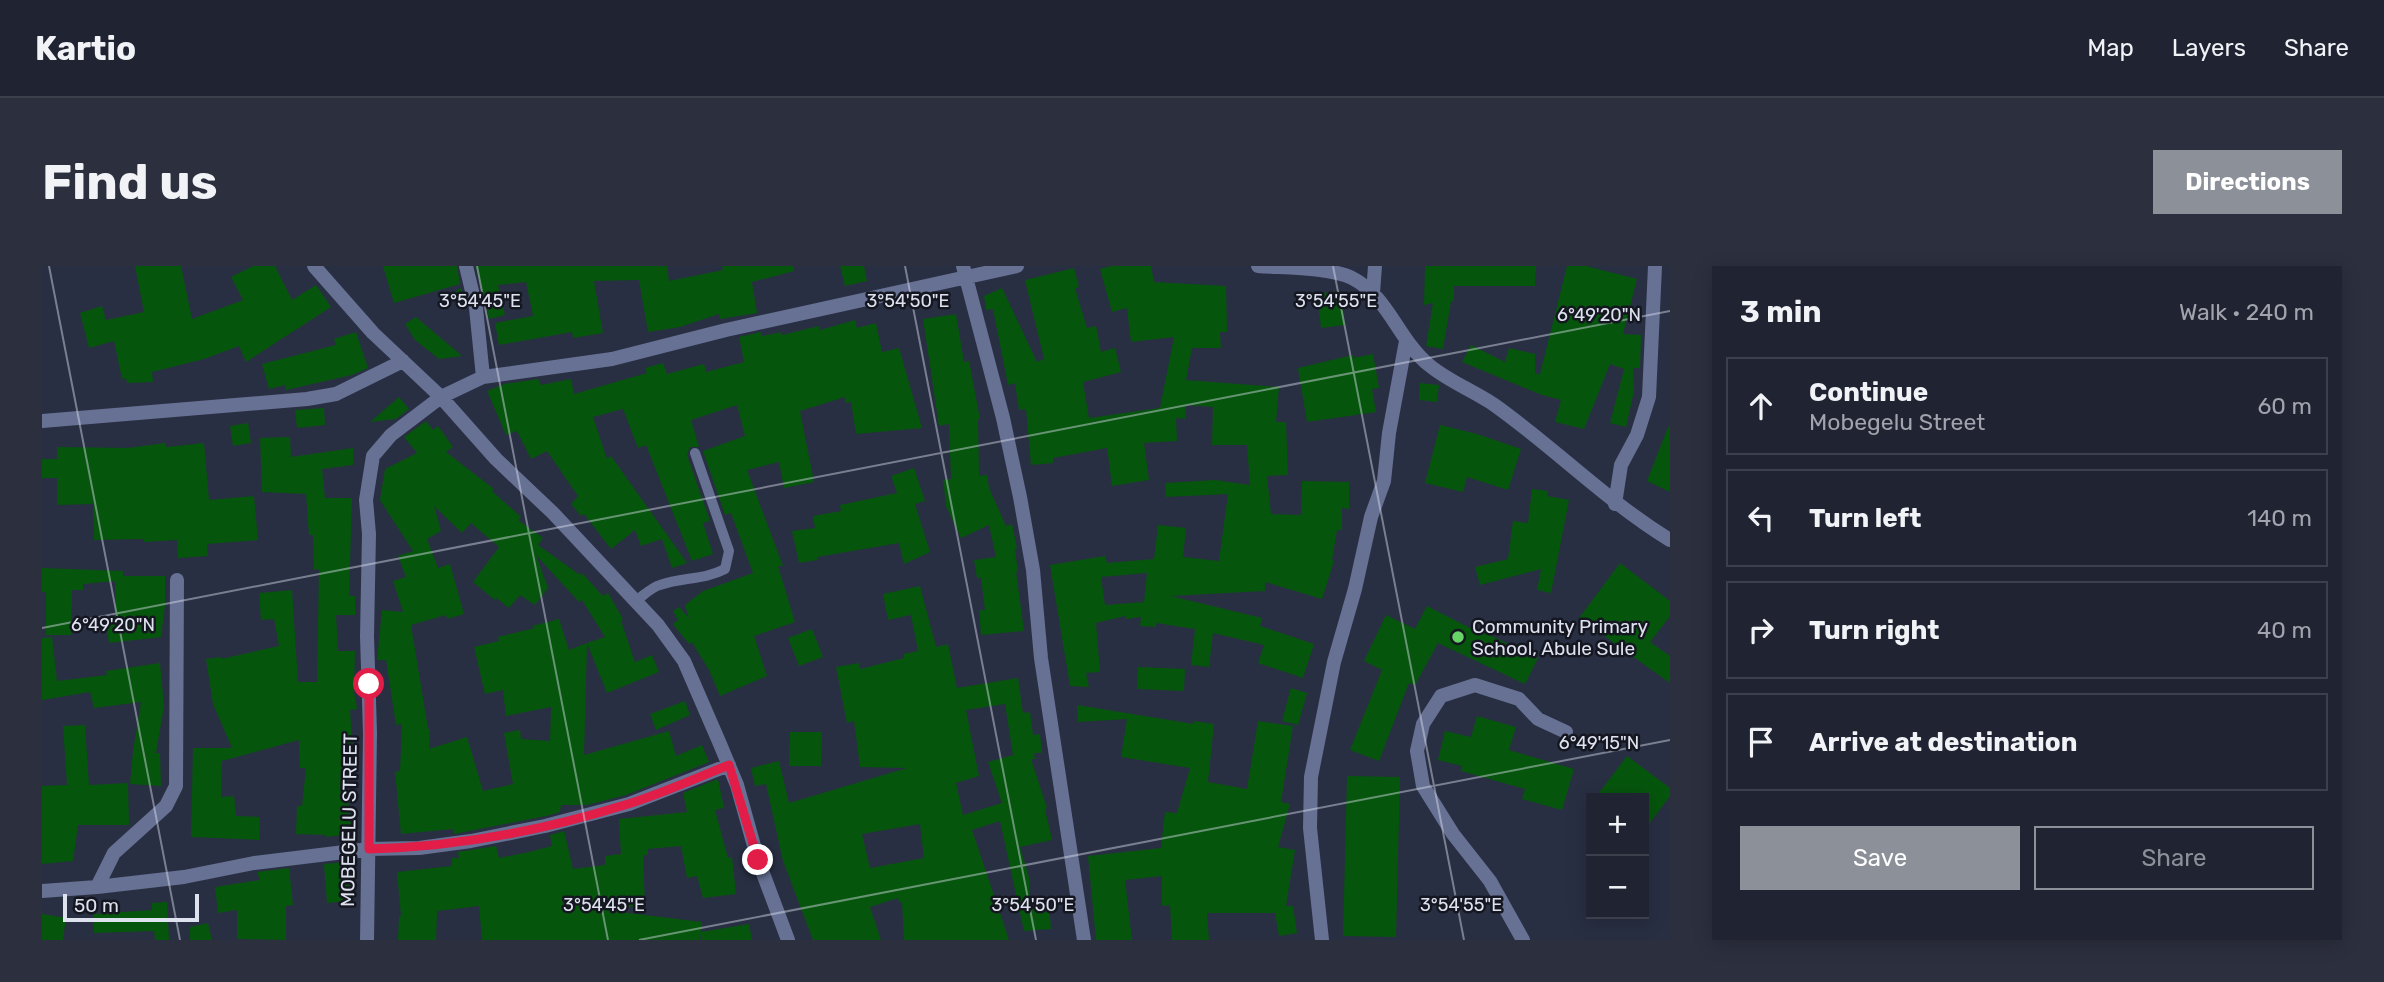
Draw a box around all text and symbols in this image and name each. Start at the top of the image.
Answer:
text: Kartio [35,29,136,68]
text: Map [2087,34,2134,62]
text: Layers [2172,34,2246,62]
text: Share [2284,34,2349,62]
button: Directions [2153,150,2342,214]
text: Find us [42,153,218,211]
text: 3°54'45"E [439,290,521,312]
text: 3°54'50"E [867,290,949,312]
text: 3°54'55"E [1295,290,1377,312]
text: 3 min [1740,294,1822,330]
text: Walk · 240 m [2179,298,2314,326]
text: 6°49'20"N [1557,304,1641,326]
text: Continue [1809,377,1928,408]
icon: ahead [1742,387,1780,425]
text: 60 m [2257,392,2312,420]
text: Mobegelu Street [1809,408,1985,436]
icon: left [1742,499,1780,537]
text: Turn left [1809,503,1921,534]
text: 140 m [2247,504,2312,532]
icon: right [1742,611,1780,649]
text: 6°49'20"N [71,614,155,636]
place label: Community Primary School, Abule Sule [1472,615,1648,660]
text: Turn right [1809,615,1939,646]
text: 40 m [2257,616,2312,644]
marker: Community Primary School, Abule Sule [1450,629,1466,645]
route start [353,668,384,699]
icon: arrive [1742,723,1780,761]
text: Arrive at destination [1809,727,2077,758]
text: 6°49'15"N [1559,732,1639,754]
street label: MOBEGELU STREET [336,733,362,907]
map controls [1586,793,1649,919]
button: + [1586,793,1649,856]
button: Save [1740,826,2020,890]
button: Share [2034,826,2314,890]
route end [742,844,773,875]
button: − [1586,856,1649,919]
scale bar [63,891,200,923]
text: 50 m [74,894,119,917]
text: 3°54'45"E [563,894,645,916]
text: 3°54'50"E [992,894,1074,916]
text: 3°54'55"E [1420,894,1502,916]

